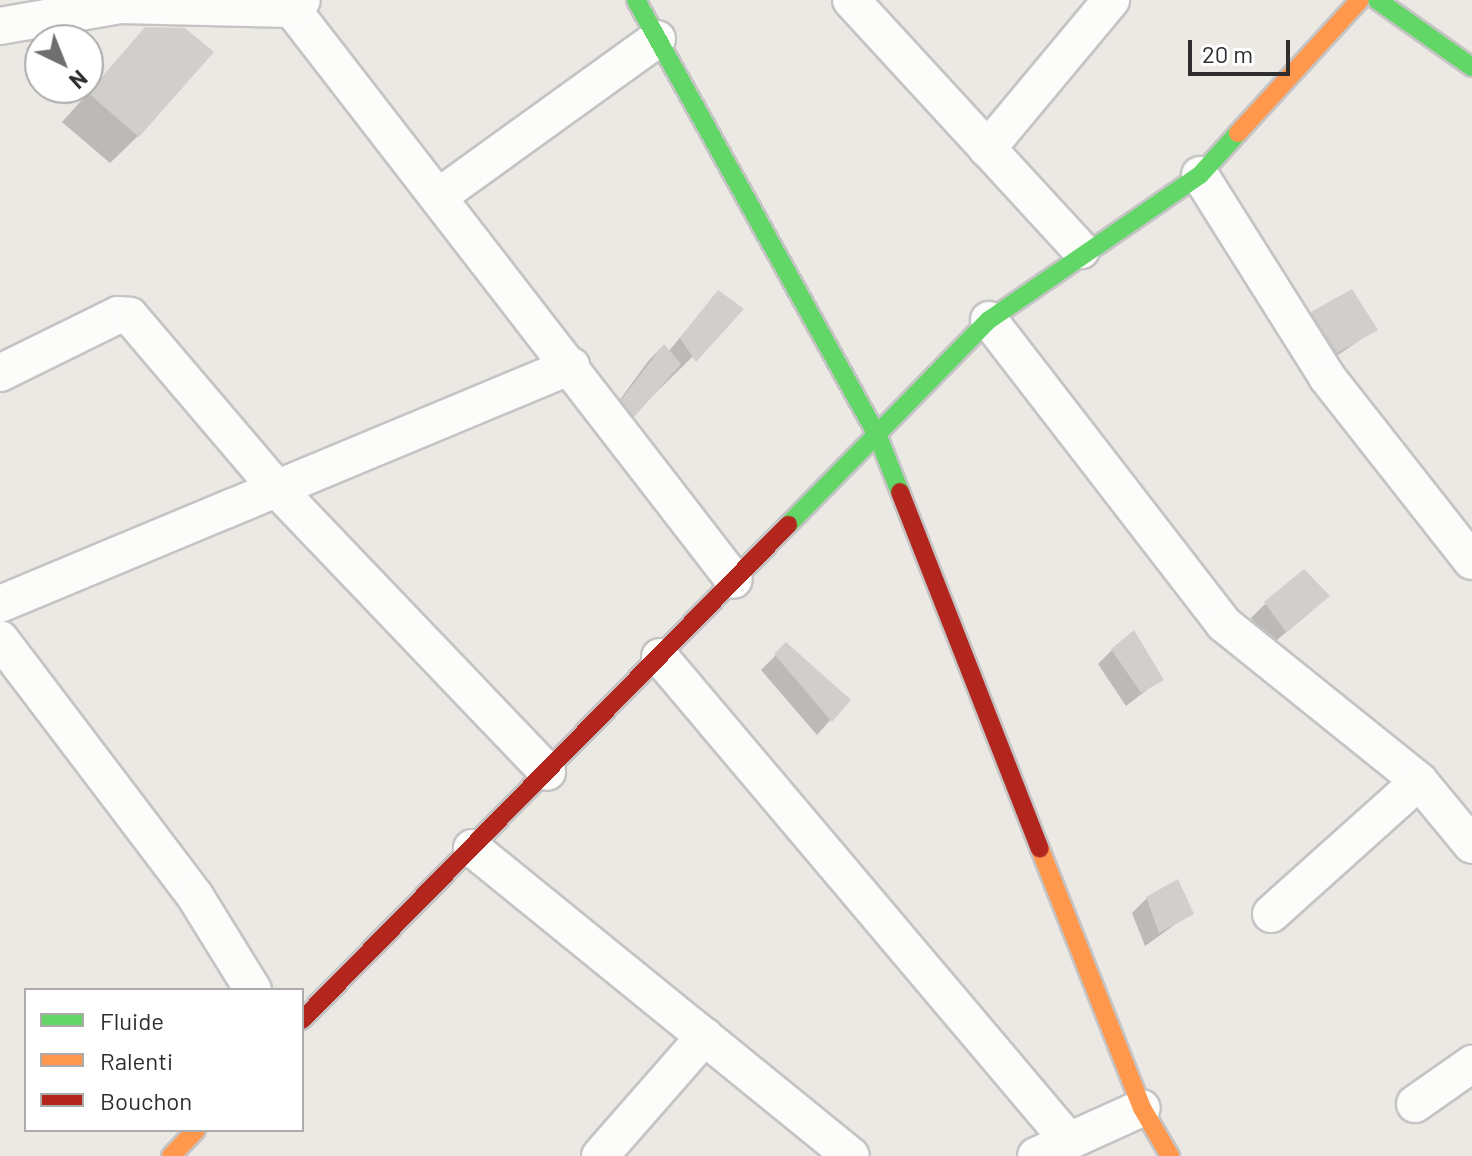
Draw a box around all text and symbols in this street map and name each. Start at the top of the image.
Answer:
north arrow [24,24,104,104]
scale bar [1192,24,1294,74]
text: 20 m [1202,39,1253,68]
text: N [65,66,93,95]
legend [24,988,304,1132]
text: Fluide [100,1006,164,1035]
text: Ralenti [100,1046,173,1075]
text: Bouchon [100,1086,192,1115]

